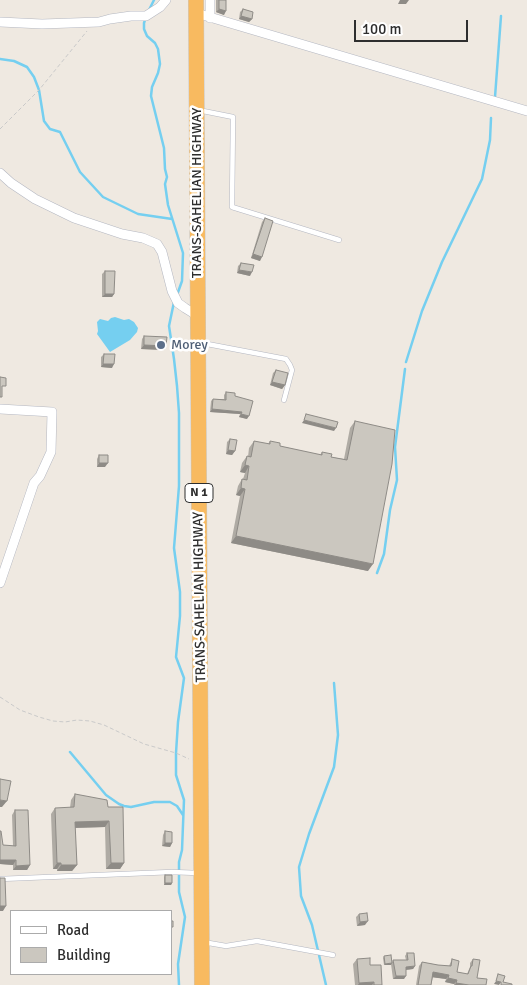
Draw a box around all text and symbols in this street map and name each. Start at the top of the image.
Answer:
scale bar [357,10,471,42]
text: 100 m [362,20,402,38]
street label: TRANS-SAHELIAN HIGHWAY [189,108,205,278]
place label: Morey [171,337,208,353]
marker: Morey [155,339,167,351]
road number: N 1 [185,483,213,502]
street label: TRANS-SAHELIAN HIGHWAY [190,512,210,682]
legend [10,910,172,975]
text: Road [57,921,89,939]
text: Building [57,946,111,964]

